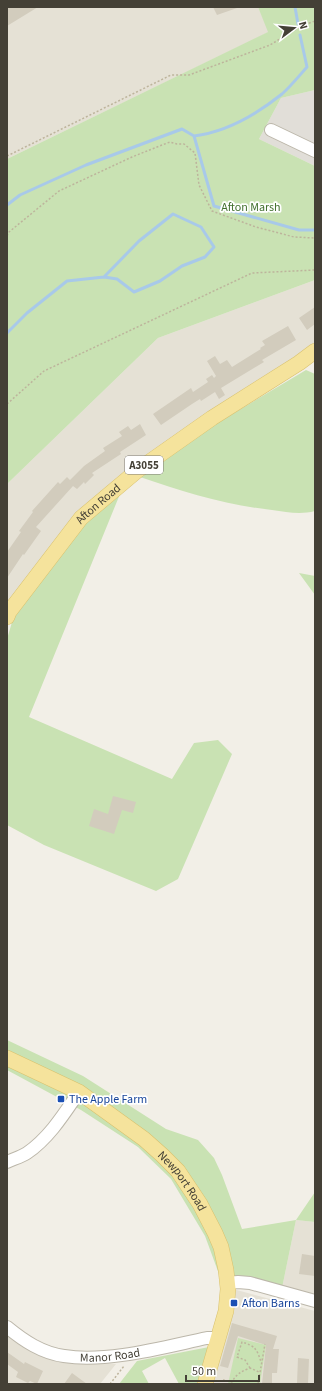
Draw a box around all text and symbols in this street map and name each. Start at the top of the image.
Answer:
north arrow [274,8,314,48]
text: N [295,20,311,31]
park label: Afton Marsh [221,199,281,216]
road number: A3055 [125,456,163,474]
street label: Afton Road [71,480,124,527]
place label: The Apple Farm [69,1091,147,1108]
marker: The Apple Farm [56,1094,66,1104]
street label: Newport Road [154,1147,211,1214]
place label: Afton Barns [242,1295,300,1312]
marker: Afton Barns [229,1298,239,1308]
street label: Manor Road [80,1344,141,1366]
scale bar [186,1357,259,1383]
text: 50 m [192,1363,216,1380]

